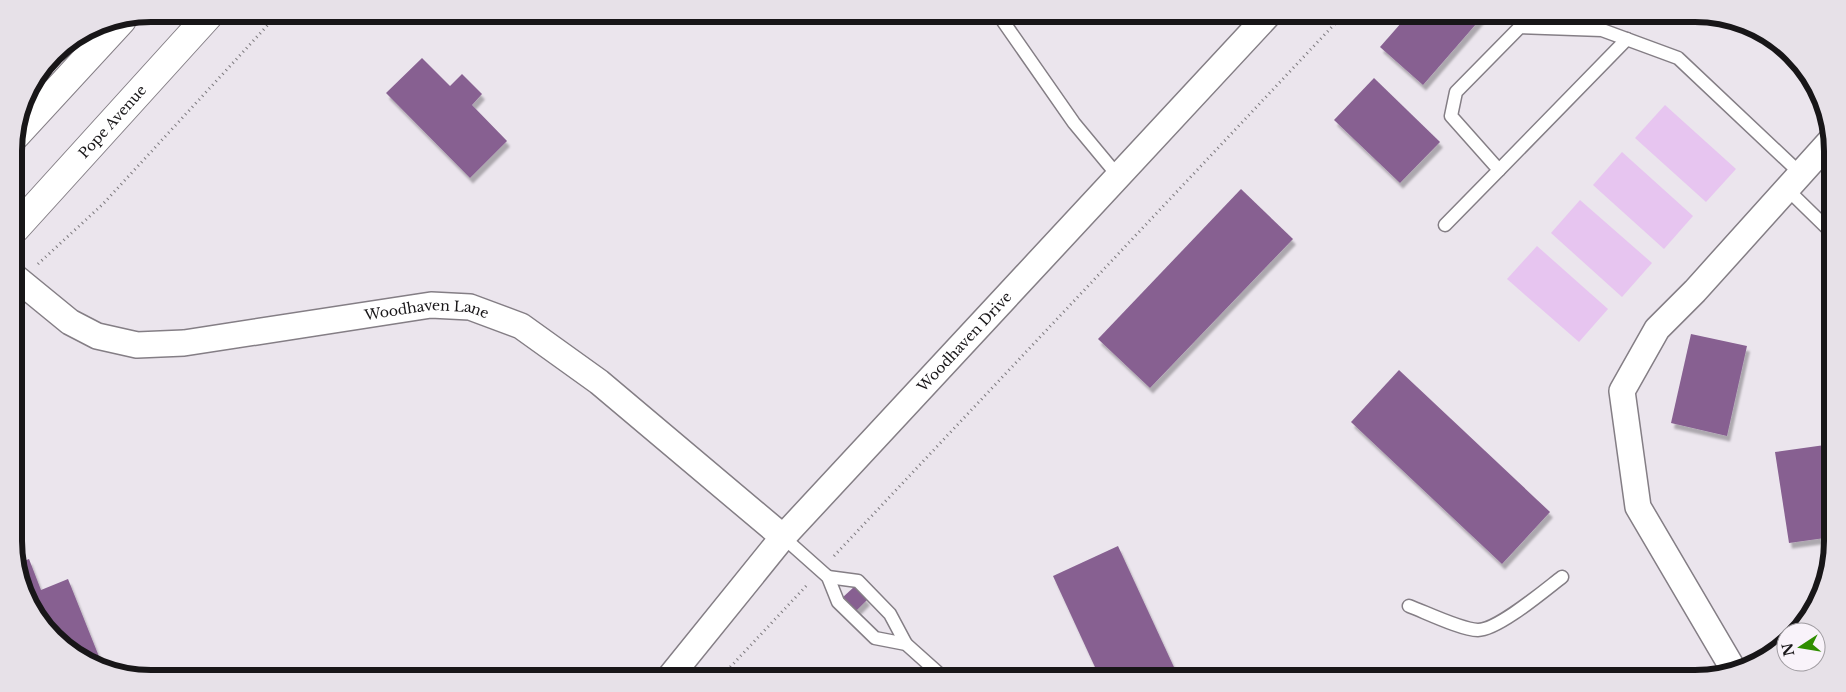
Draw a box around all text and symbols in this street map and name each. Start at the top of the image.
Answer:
street label: Pope Avenue [75,81,150,162]
street label: Woodhaven Drive [913,288,1015,396]
street label: Woodhaven Lane [362,296,491,324]
north arrow [1776,622,1826,672]
text: N [1778,641,1798,658]

